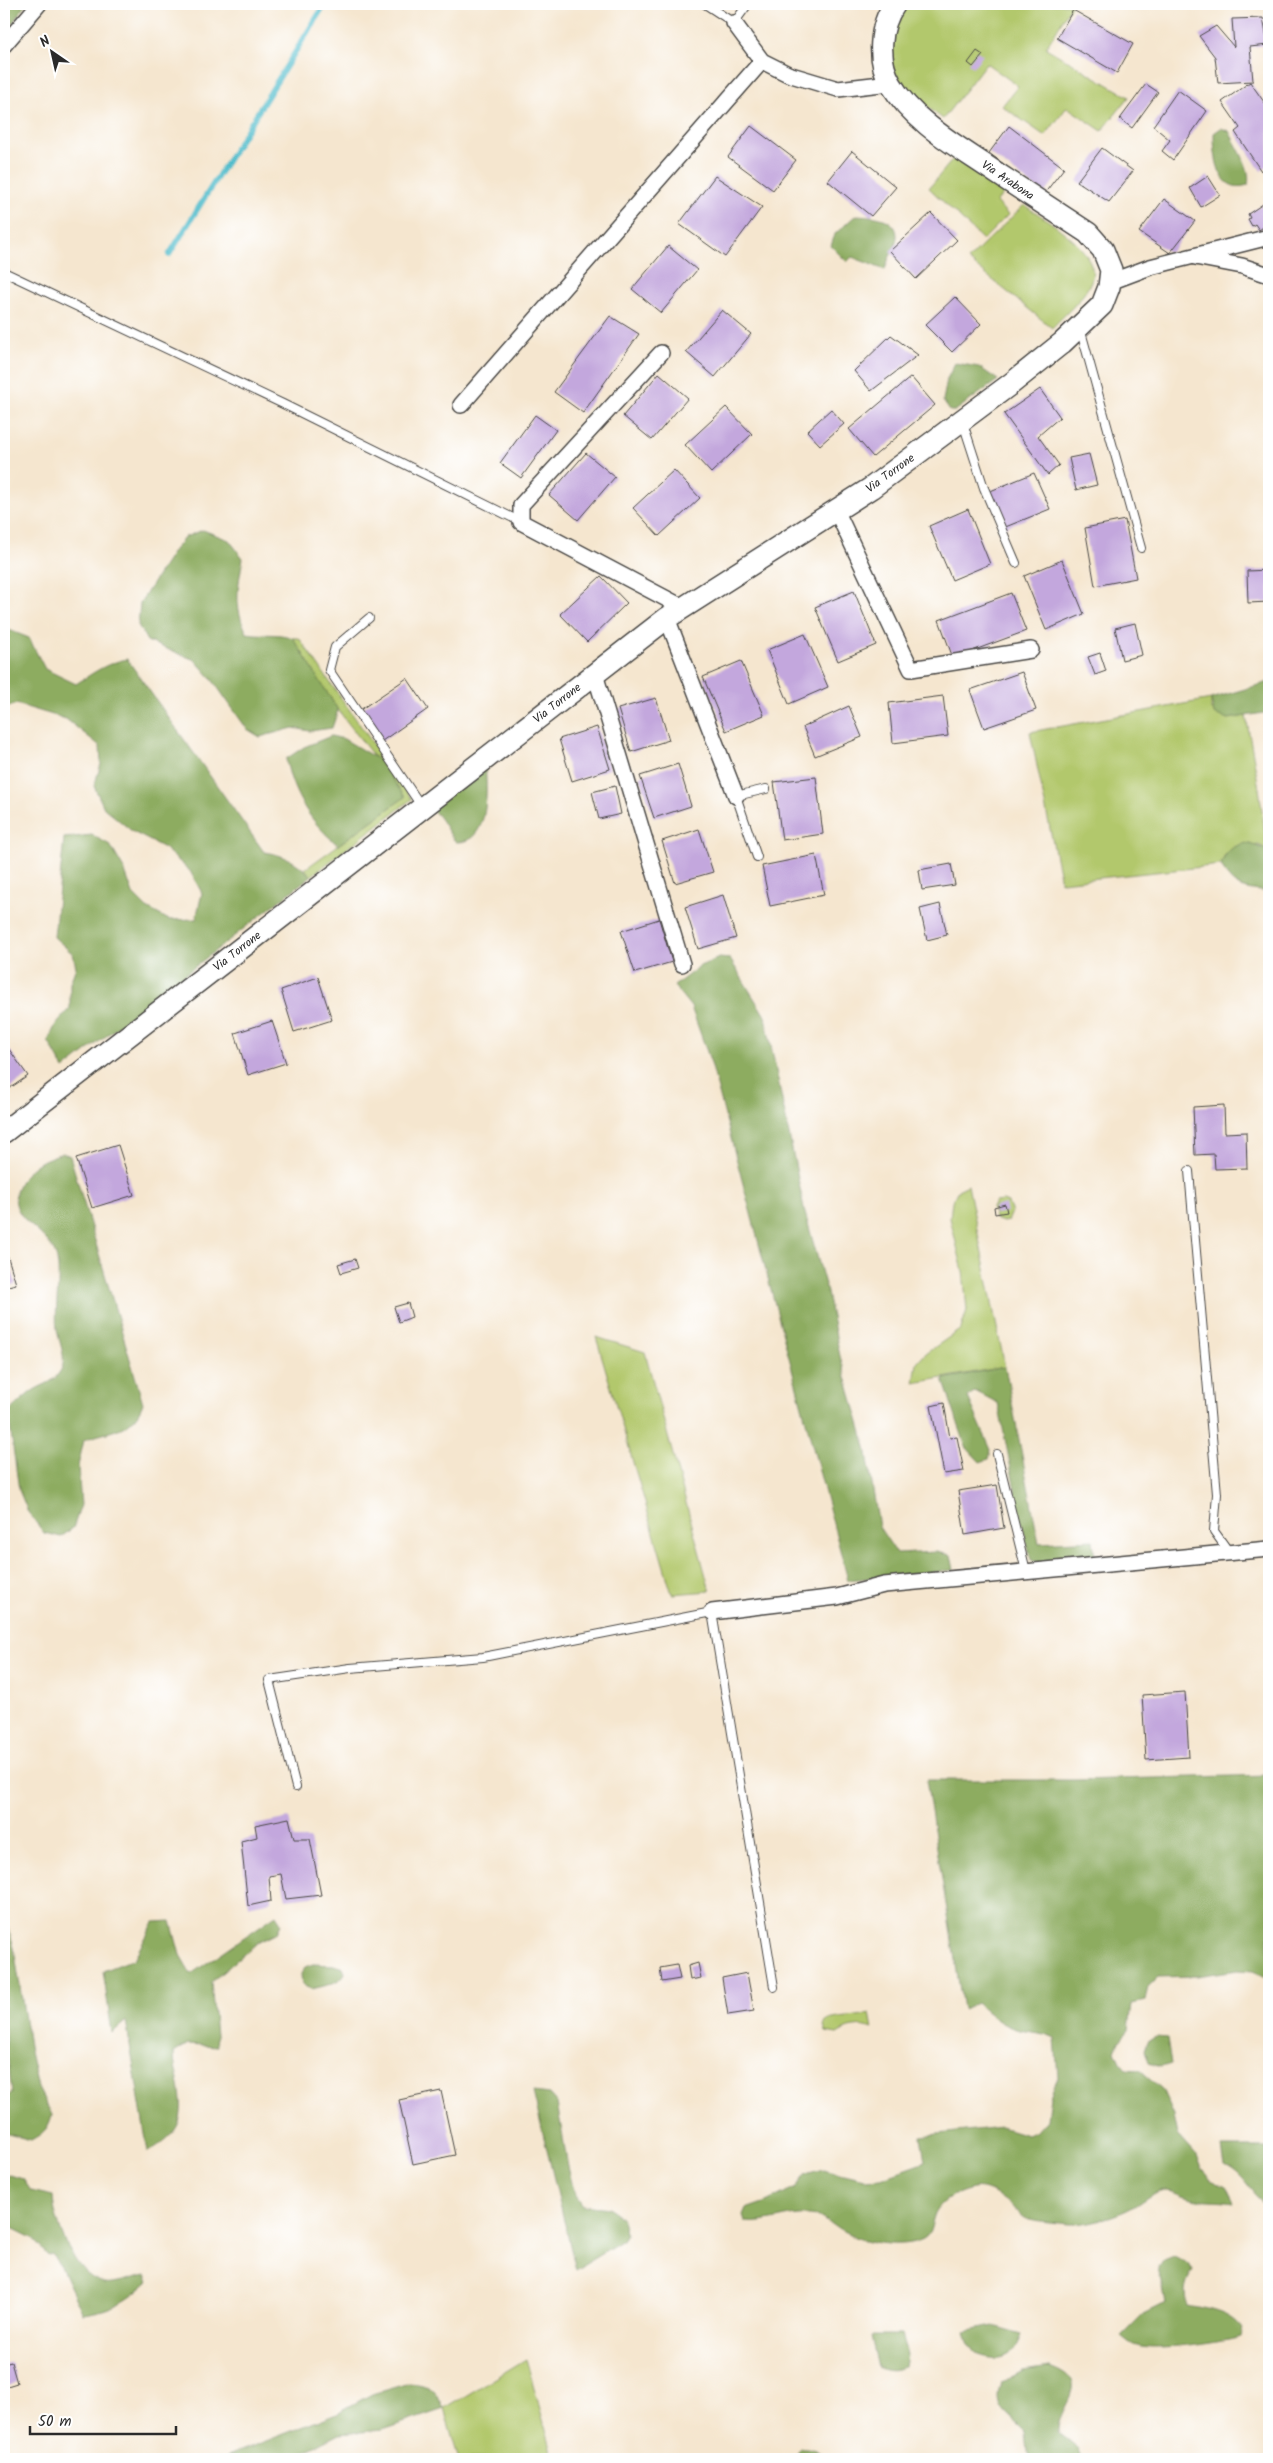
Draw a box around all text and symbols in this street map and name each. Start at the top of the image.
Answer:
north arrow [28,28,78,78]
text: N [35,30,55,54]
street label: Via Arabona [977,156,1038,205]
street label: Via Torrone [862,449,919,498]
street label: Via Torrone [529,678,586,728]
street label: Via Torrone [209,926,266,976]
scale bar [30,2403,176,2435]
text: 50 m [38,2410,72,2434]

